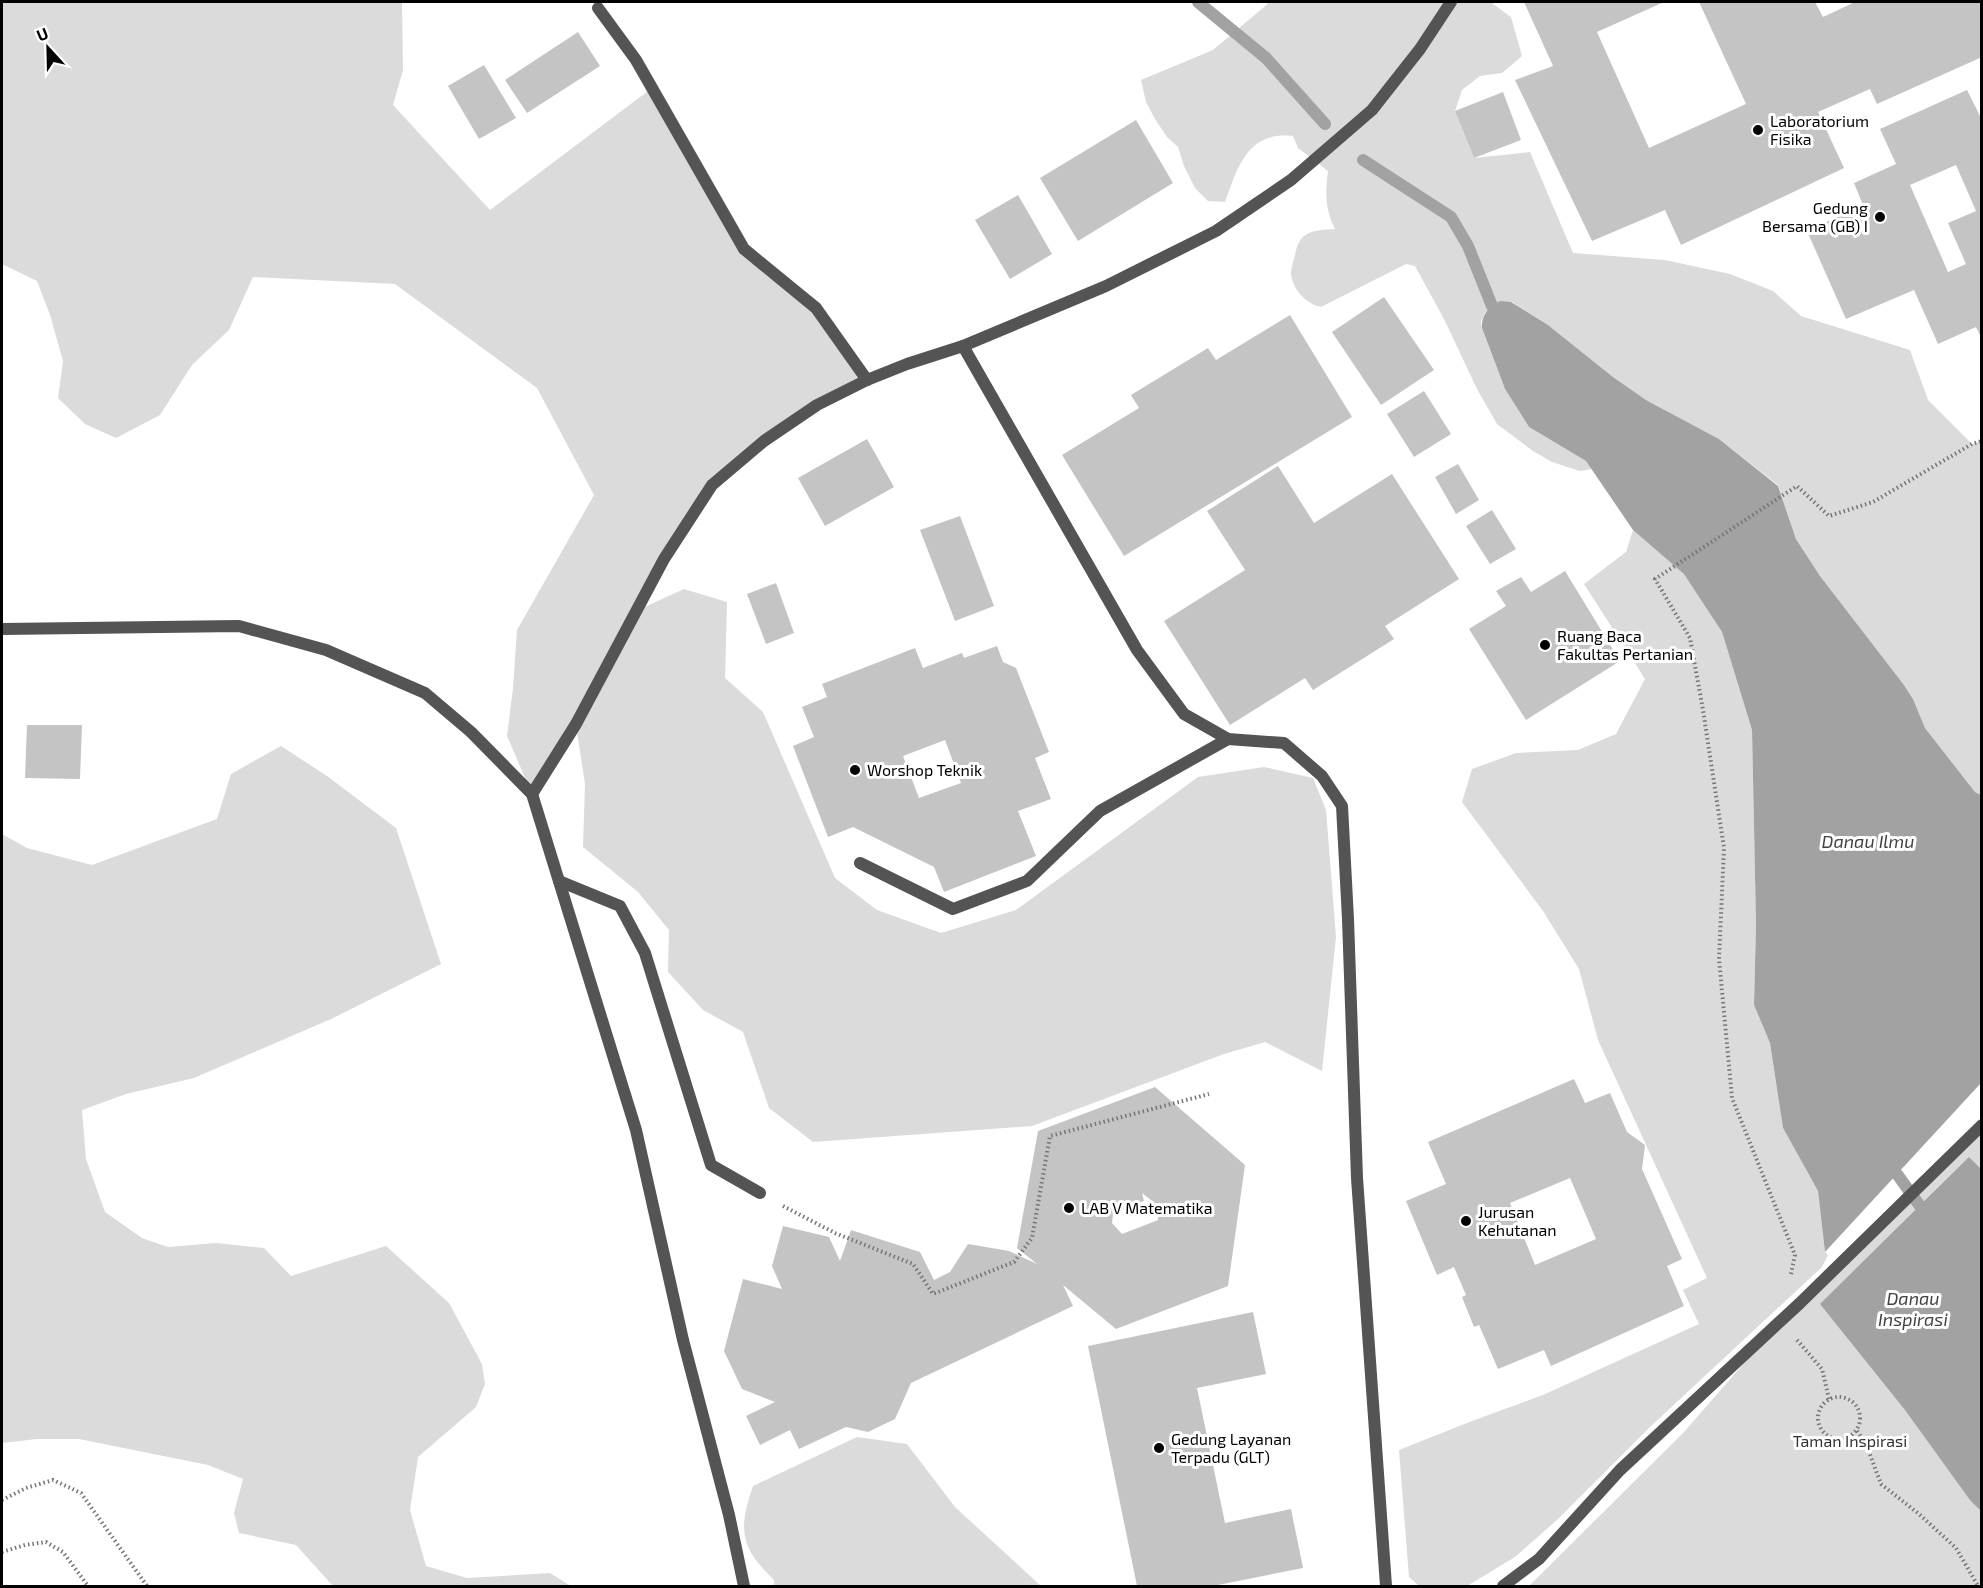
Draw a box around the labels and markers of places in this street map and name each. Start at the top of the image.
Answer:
place label: Laboratorium Fisika [1770,111,1869,148]
marker: Laboratorium Fisika [1751,123,1765,137]
place label: Gedung Bersama (GB) I [1762,198,1868,235]
marker: Gedung Bersama (GB) I [1873,210,1887,224]
place label: Ruang Baca Fakultas Pertanian [1557,626,1693,663]
marker: Ruang Baca Fakultas Pertanian [1538,638,1552,652]
place label: Worshop Teknik [867,760,982,779]
marker: Worshop Teknik [848,763,862,777]
place label: LAB V Matematika [1081,1198,1213,1217]
marker: LAB V Matematika [1062,1201,1076,1215]
place label: Jurusan Kehutanan [1478,1202,1557,1239]
marker: Jurusan Kehutanan [1459,1214,1473,1228]
place label: Gedung Layanan Terpadu (GLT) [1171,1429,1291,1466]
marker: Gedung Layanan Terpadu (GLT) [1152,1441,1166,1455]

